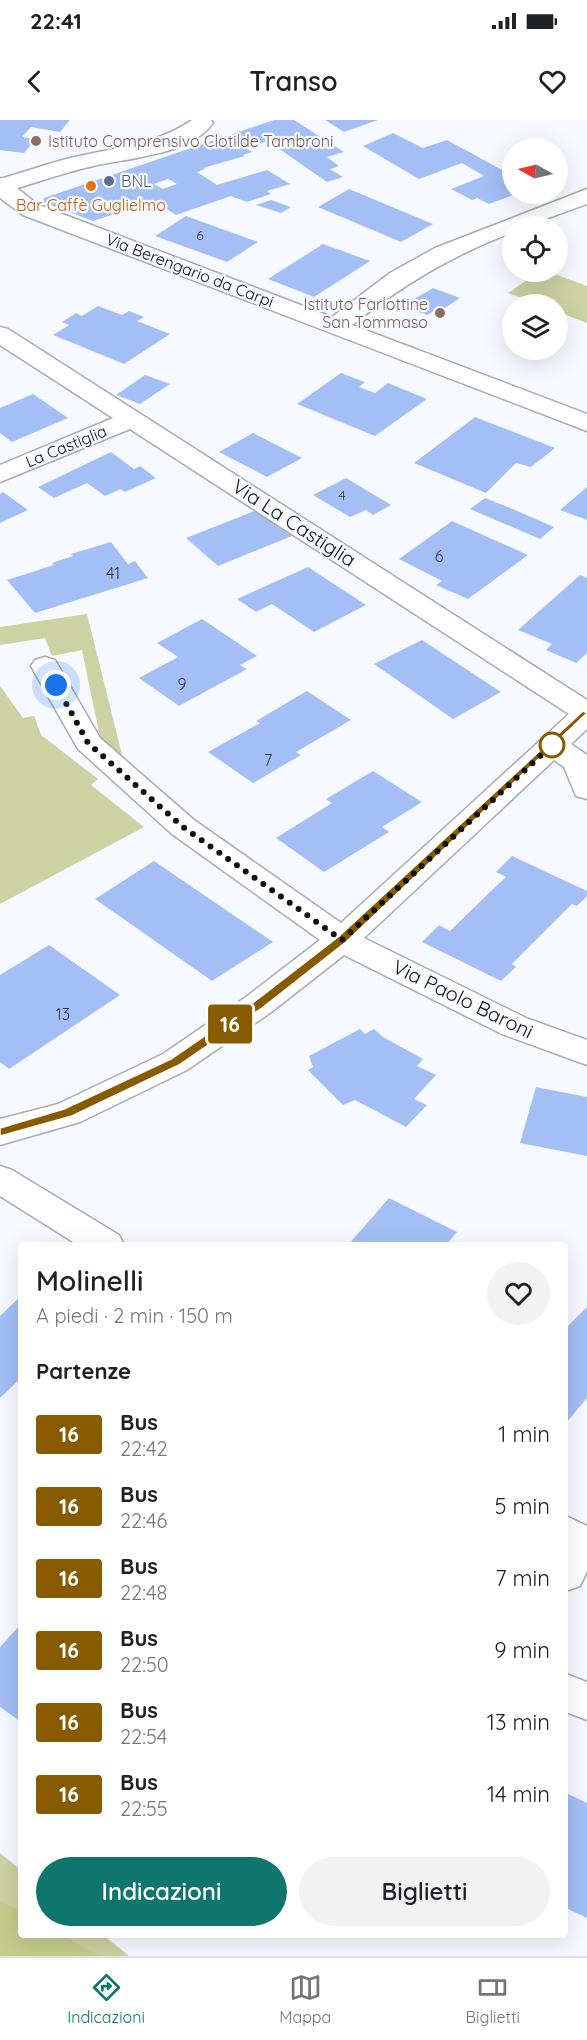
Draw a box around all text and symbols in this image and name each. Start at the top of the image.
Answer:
text: 22:41 [30,7,82,35]
text: Transo [249,64,338,98]
icon: back [18,65,51,98]
icon: heart [536,65,569,98]
place label: Istituto Comprensivo Clotilde Tambroni [48,131,333,151]
marker: Istituto Comprensivo Clotilde Tambroni [29,134,43,148]
north arrow [502,138,568,204]
map controls [502,138,568,360]
place label: BNL [121,171,152,191]
marker: BNL [102,174,116,188]
marker: Bar Caffè Guglielmo [84,179,98,193]
place label: Bar Caffè Guglielmo [16,195,166,215]
button: locate [502,216,568,282]
house number: 6 [196,226,204,244]
street label: Via Berengario da Carpi [103,229,277,311]
place label: Istituto Farlottine San Tommaso [303,294,428,332]
button: layers [502,294,568,360]
marker: Istituto Farlottine San Tommaso [433,306,447,320]
street label: La Castiglia [22,421,110,471]
street label: Via La Castiglia [228,473,361,572]
house number: 4 [338,486,346,504]
house number: 6 [435,546,444,566]
house number: 41 [106,563,120,583]
your location [41,670,71,700]
house number: 9 [178,674,187,694]
unlabelled marker [539,732,565,758]
house number: 7 [264,750,272,770]
street label: Via Paolo Baroni [389,954,538,1043]
house number: 13 [56,1004,70,1024]
line badge: 16 [203,1004,257,1044]
text: 16 [220,1011,240,1037]
button: heart [487,1262,550,1325]
text: Molinelli [36,1263,144,1298]
text: A piedi · 2 min · 150 m [36,1303,233,1328]
text: Partenze [36,1357,131,1385]
text: Bus [120,1408,158,1436]
text: 1 min [498,1420,550,1448]
text: 16 [59,1421,79,1447]
text: 22:42 [120,1436,168,1461]
text: Bus [120,1480,158,1508]
text: 5 min [495,1492,550,1520]
text: 16 [59,1493,79,1519]
text: 22:46 [120,1508,167,1533]
text: Bus [120,1552,158,1580]
text: 7 min [495,1564,550,1592]
text: 16 [59,1565,79,1591]
text: 22:48 [120,1580,167,1605]
text: Bus [120,1624,158,1652]
text: 9 min [494,1636,550,1664]
text: 16 [59,1637,79,1663]
text: 22:50 [120,1652,169,1677]
text: Bus [120,1696,158,1724]
text: 13 min [487,1708,550,1736]
text: 16 [59,1709,79,1735]
text: 22:54 [120,1724,167,1749]
text: Bus [120,1768,158,1796]
text: 14 min [487,1780,550,1808]
text: 16 [59,1781,79,1807]
text: 22:55 [120,1796,168,1821]
button: Indicazioni [36,1857,287,1926]
button: Biglietti [299,1857,550,1926]
tab: Indicazioni [67,1971,145,2027]
tab: Mappa [279,1971,331,2027]
tab: Biglietti [466,1971,520,2027]

